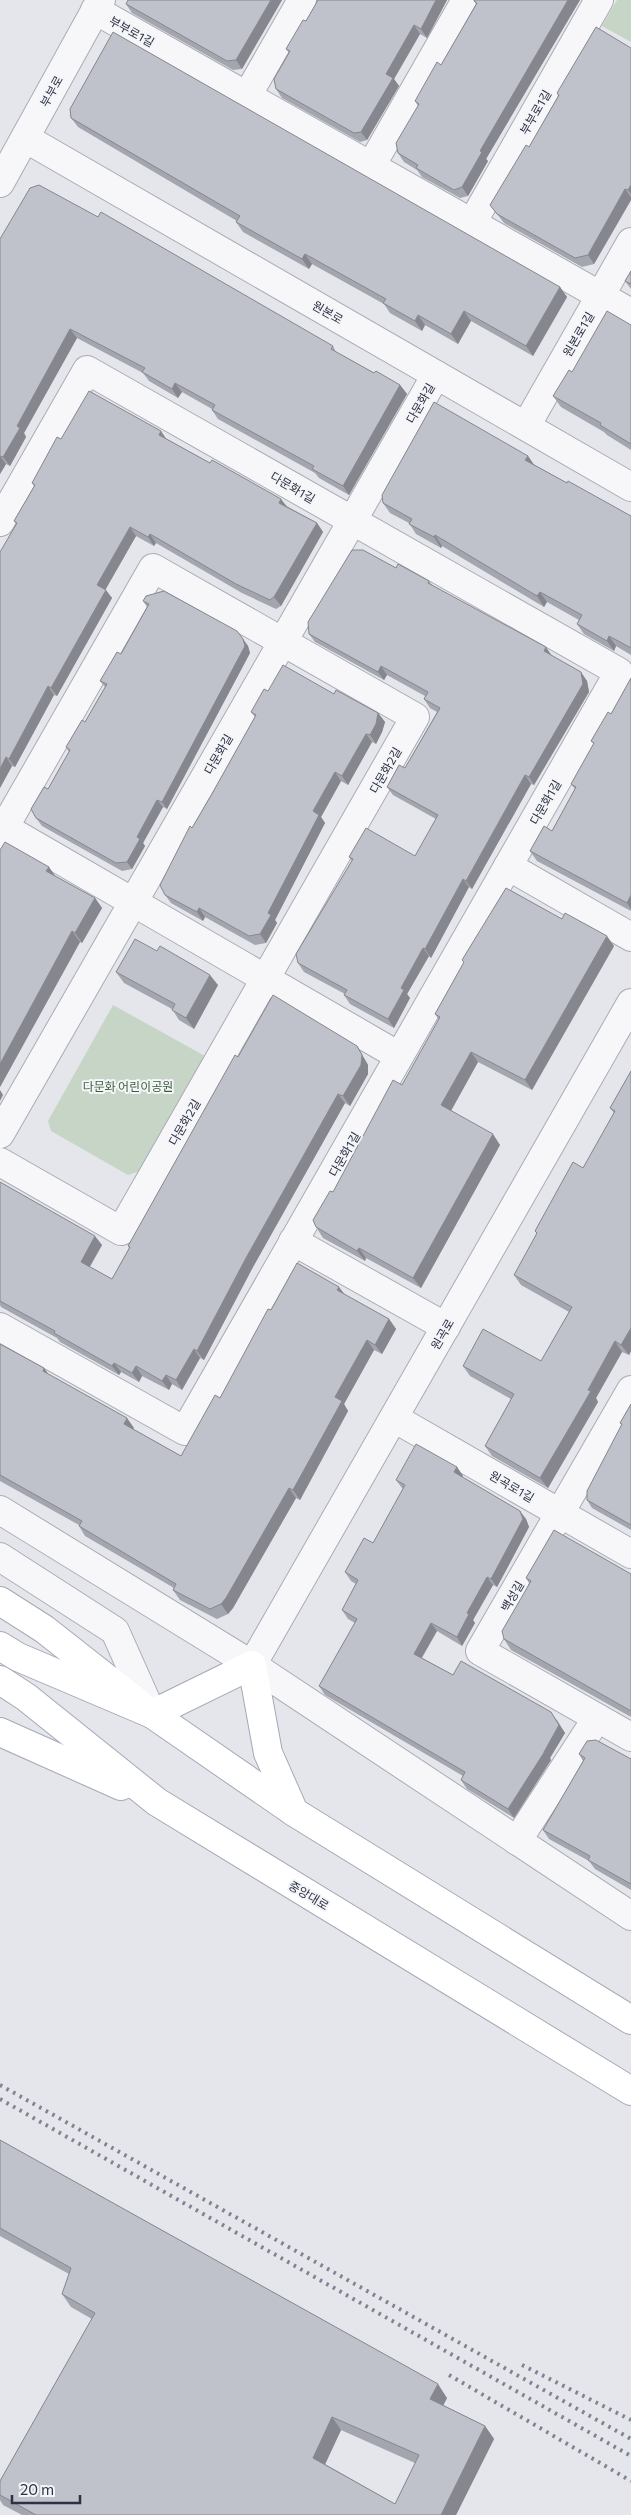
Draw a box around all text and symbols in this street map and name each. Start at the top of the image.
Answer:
street label: 부부로1길 [107,13,157,49]
street label: 부부로 [37,73,65,109]
street label: 부부로1길 [517,87,553,137]
street label: 원본로 [310,298,346,326]
street label: 원본로1길 [560,309,596,359]
street label: 다문화길 [403,380,437,426]
street label: 다문화1길 [268,469,318,505]
street label: 다문화길 [201,731,235,777]
street label: 다문화2길 [366,744,404,796]
street label: 다문화1길 [527,777,563,827]
park label: 다문화 어린이공원 [83,1079,173,1093]
street label: 다문화2길 [165,1096,203,1148]
street label: 다문화1길 [326,1129,362,1179]
street label: 원곡로 [428,1316,456,1352]
street label: 원곡로1길 [487,1468,537,1504]
street label: 백성길 [498,1578,526,1614]
street label: 중앙대로 [286,1878,332,1912]
scale bar [12,2472,80,2504]
text: 20 m [20,2480,54,2498]

